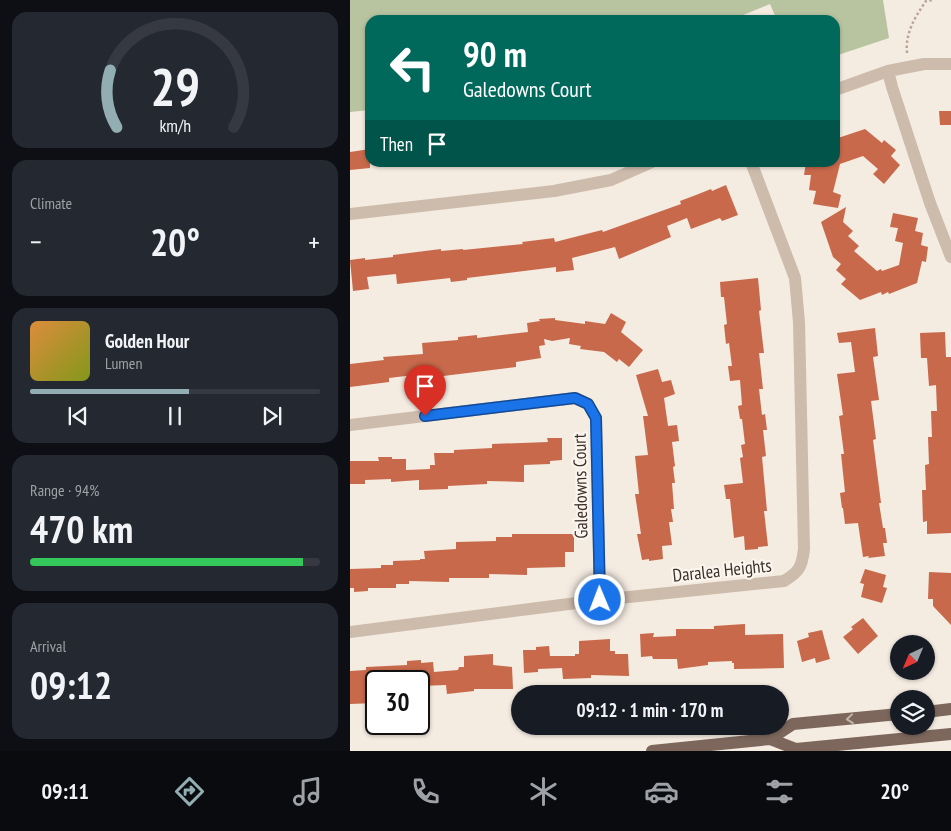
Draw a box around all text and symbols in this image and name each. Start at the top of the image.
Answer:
text: 90 m [463,31,527,77]
icon: left [380,35,445,100]
text: 29 [150,53,200,120]
text: Galedowns Court [463,75,592,103]
text: km/h [159,114,191,137]
icon: arrive [423,130,451,158]
text: Then [380,132,413,156]
text: Climate [30,193,72,213]
text: 20° [150,217,200,266]
text: − [30,223,42,260]
text: + [308,223,320,260]
text: Golden Hour [105,329,189,353]
text: Lumen [105,353,142,373]
pin [404,365,446,416]
icon: arrive [411,372,439,400]
icon: previous [64,402,92,430]
icon: pause [161,402,189,430]
icon: next [258,402,286,430]
street label: Galedowns Court [568,433,592,539]
text: Range · 94% [30,480,99,500]
text: 470 km [30,504,133,553]
street label: Daralea Heights [671,553,773,587]
position arrow [573,573,625,625]
north arrow [890,635,935,680]
map controls [890,635,935,735]
text: Arrival [30,636,66,656]
text: 09:12 [30,660,112,709]
speed limit sign: 30 [365,670,430,735]
button: layers [890,690,935,735]
text: 09:12 · 1 min · 170 m [577,698,723,722]
one-way arrow [846,713,854,724]
icon: directions [172,774,207,809]
icon: music [290,774,325,809]
icon: phone [408,774,443,809]
icon: climate [526,774,561,809]
icon: car [644,774,679,809]
icon: filters [762,774,797,809]
text: 09:11 [42,777,89,805]
text: 20° [880,777,909,805]

